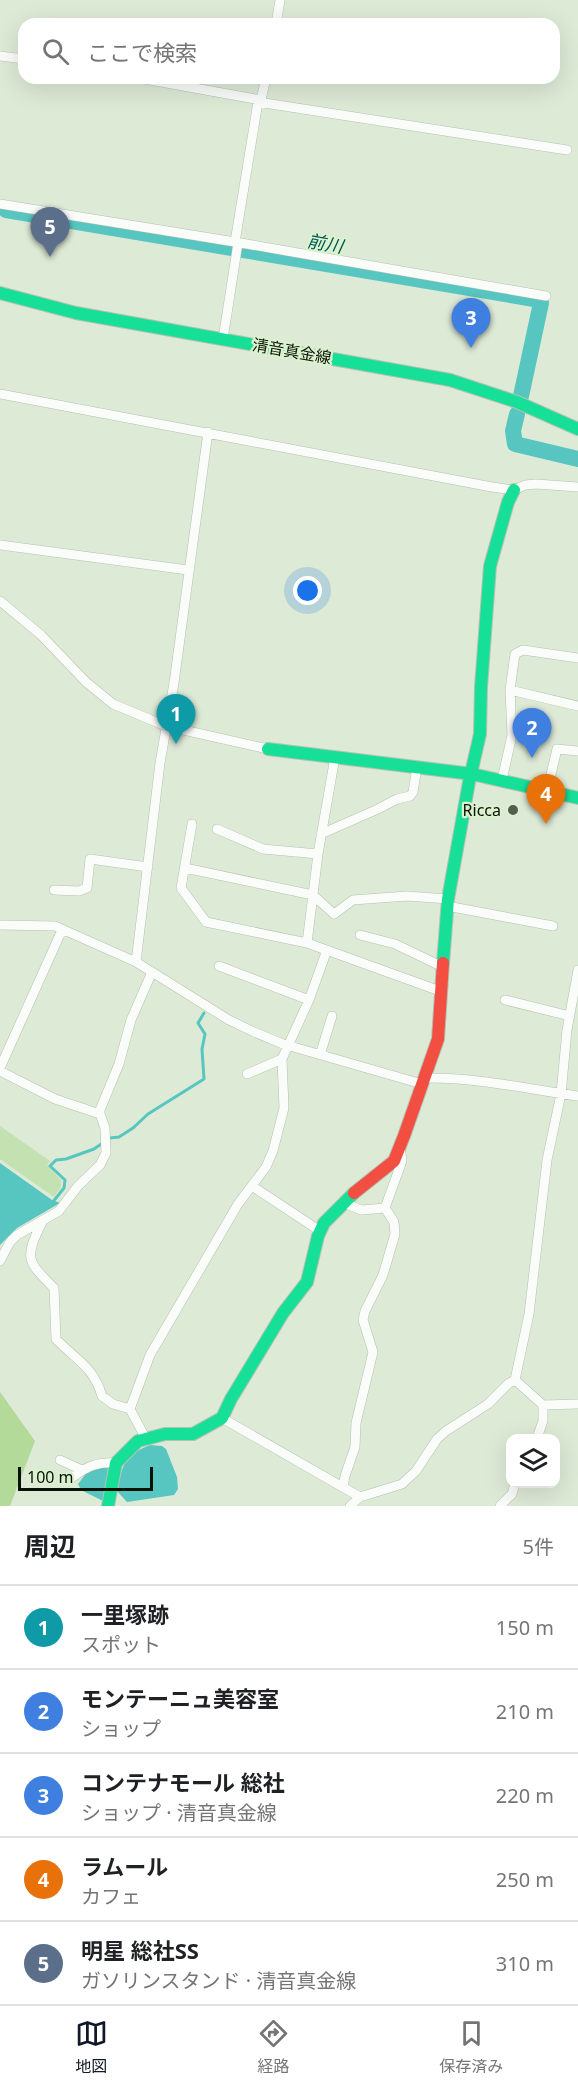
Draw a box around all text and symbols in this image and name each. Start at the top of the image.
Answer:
search box [18,18,560,84]
icon: search [39,35,72,68]
text: ここで検索 [87,37,197,67]
pin: 5 [31,208,70,257]
water label: 前川 [305,228,347,258]
pin: 3 [452,298,490,348]
street label: 清音真金線 [251,333,333,369]
your location [293,576,322,605]
pin: 1 [156,694,195,744]
pin: 2 [512,708,552,758]
pin: 4 [526,774,566,824]
place label: Ricca [463,799,501,821]
marker: Ricca [506,803,520,817]
map controls [506,1434,560,1488]
button: layers [506,1434,560,1488]
scale bar [18,1464,153,1492]
text: 100 m [27,1466,74,1488]
text: 周辺 [24,1528,76,1564]
text: 5件 [523,1533,554,1560]
text: 一里塚跡 [81,1599,169,1629]
text: 1 [38,1614,49,1641]
text: 150 m [496,1614,554,1641]
text: スポット [81,1631,161,1658]
text: モンテーニュ美容室 [81,1683,279,1713]
text: 2 [38,1698,49,1725]
text: 210 m [496,1698,554,1725]
text: ショップ [81,1715,161,1742]
text: コンテナモール 総社 [81,1767,285,1797]
text: 3 [38,1782,49,1809]
text: 220 m [496,1782,554,1809]
text: ショップ · 清音真金線 [81,1799,277,1826]
text: ラムール [81,1851,168,1881]
text: 4 [38,1866,49,1893]
text: 250 m [496,1866,554,1893]
text: カフェ [81,1883,141,1910]
text: 明星 総社SS [81,1935,199,1965]
text: 5 [38,1950,49,1977]
text: 310 m [496,1950,554,1977]
text: ガソリンスタンド · 清音真金線 [81,1967,356,1994]
tab: 地図 [75,2017,108,2077]
tab: 経路 [257,2017,290,2077]
tab: 保存済み [439,2017,503,2077]

